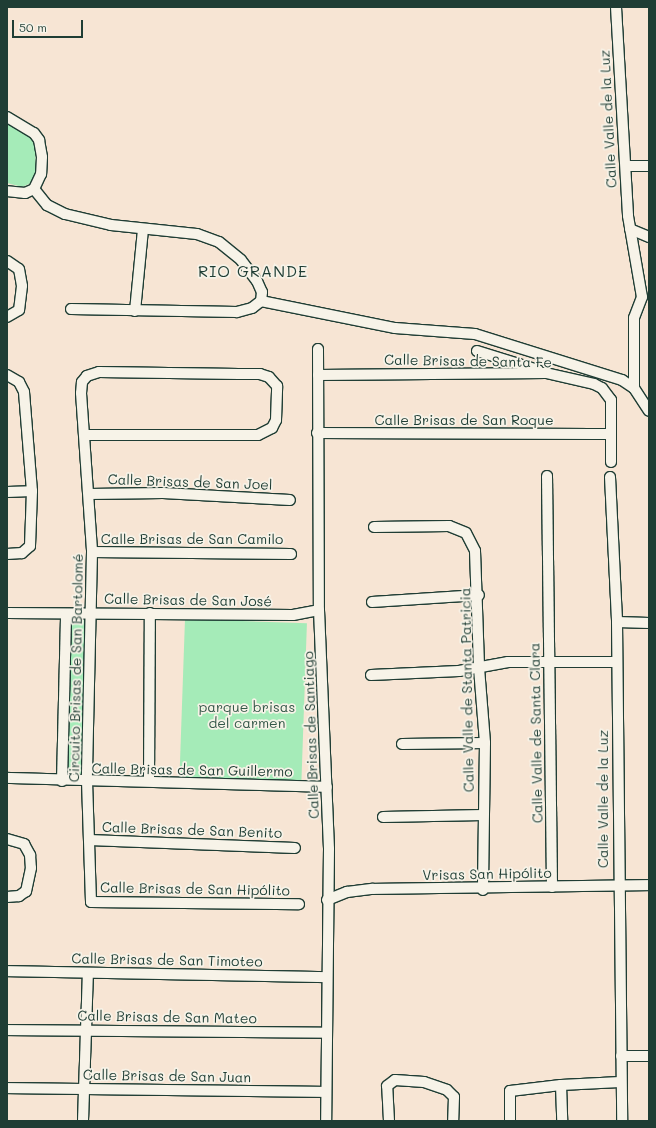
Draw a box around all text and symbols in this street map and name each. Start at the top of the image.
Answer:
scale bar [14,12,85,38]
text: 50 m [19,19,47,35]
street label: Calle Valle de la Luz [596,49,620,189]
district label: RIO GRANDE [198,261,308,281]
street label: Calle Brisas de Santa Fe [384,351,552,371]
street label: Calle Brisas de San Roque [374,412,554,428]
street label: Calle Brisas de San Joel [107,471,273,493]
street label: Calle Brisas de San Camilo [101,531,283,547]
street label: Circuito Brisas de San Bartolomé [66,554,86,782]
street label: Calle Valle de Stanta Patricia [457,588,477,792]
street label: Calle Brisas de San José [104,590,272,610]
street label: Calle Valle de Santa Clara [526,643,546,823]
street label: Calle Brisas de Santiago [300,651,322,819]
park label: parque brisas del carmen [199,699,295,732]
street label: Calle Valle de la Luz [595,730,611,868]
street label: Calle Brisas de San Guillermo [91,760,293,780]
street label: Calle Brisas de San Benito [102,818,282,842]
street label: Vrisas San Hipólito [422,864,552,884]
street label: Calle Brisas de San Hipólito [100,879,290,899]
street label: Calle Brisas de San Timoteo [71,950,263,970]
street label: Calle Brisas de San Mateo [77,1007,257,1027]
street label: Calle Brisas de San Juan [83,1066,251,1086]

